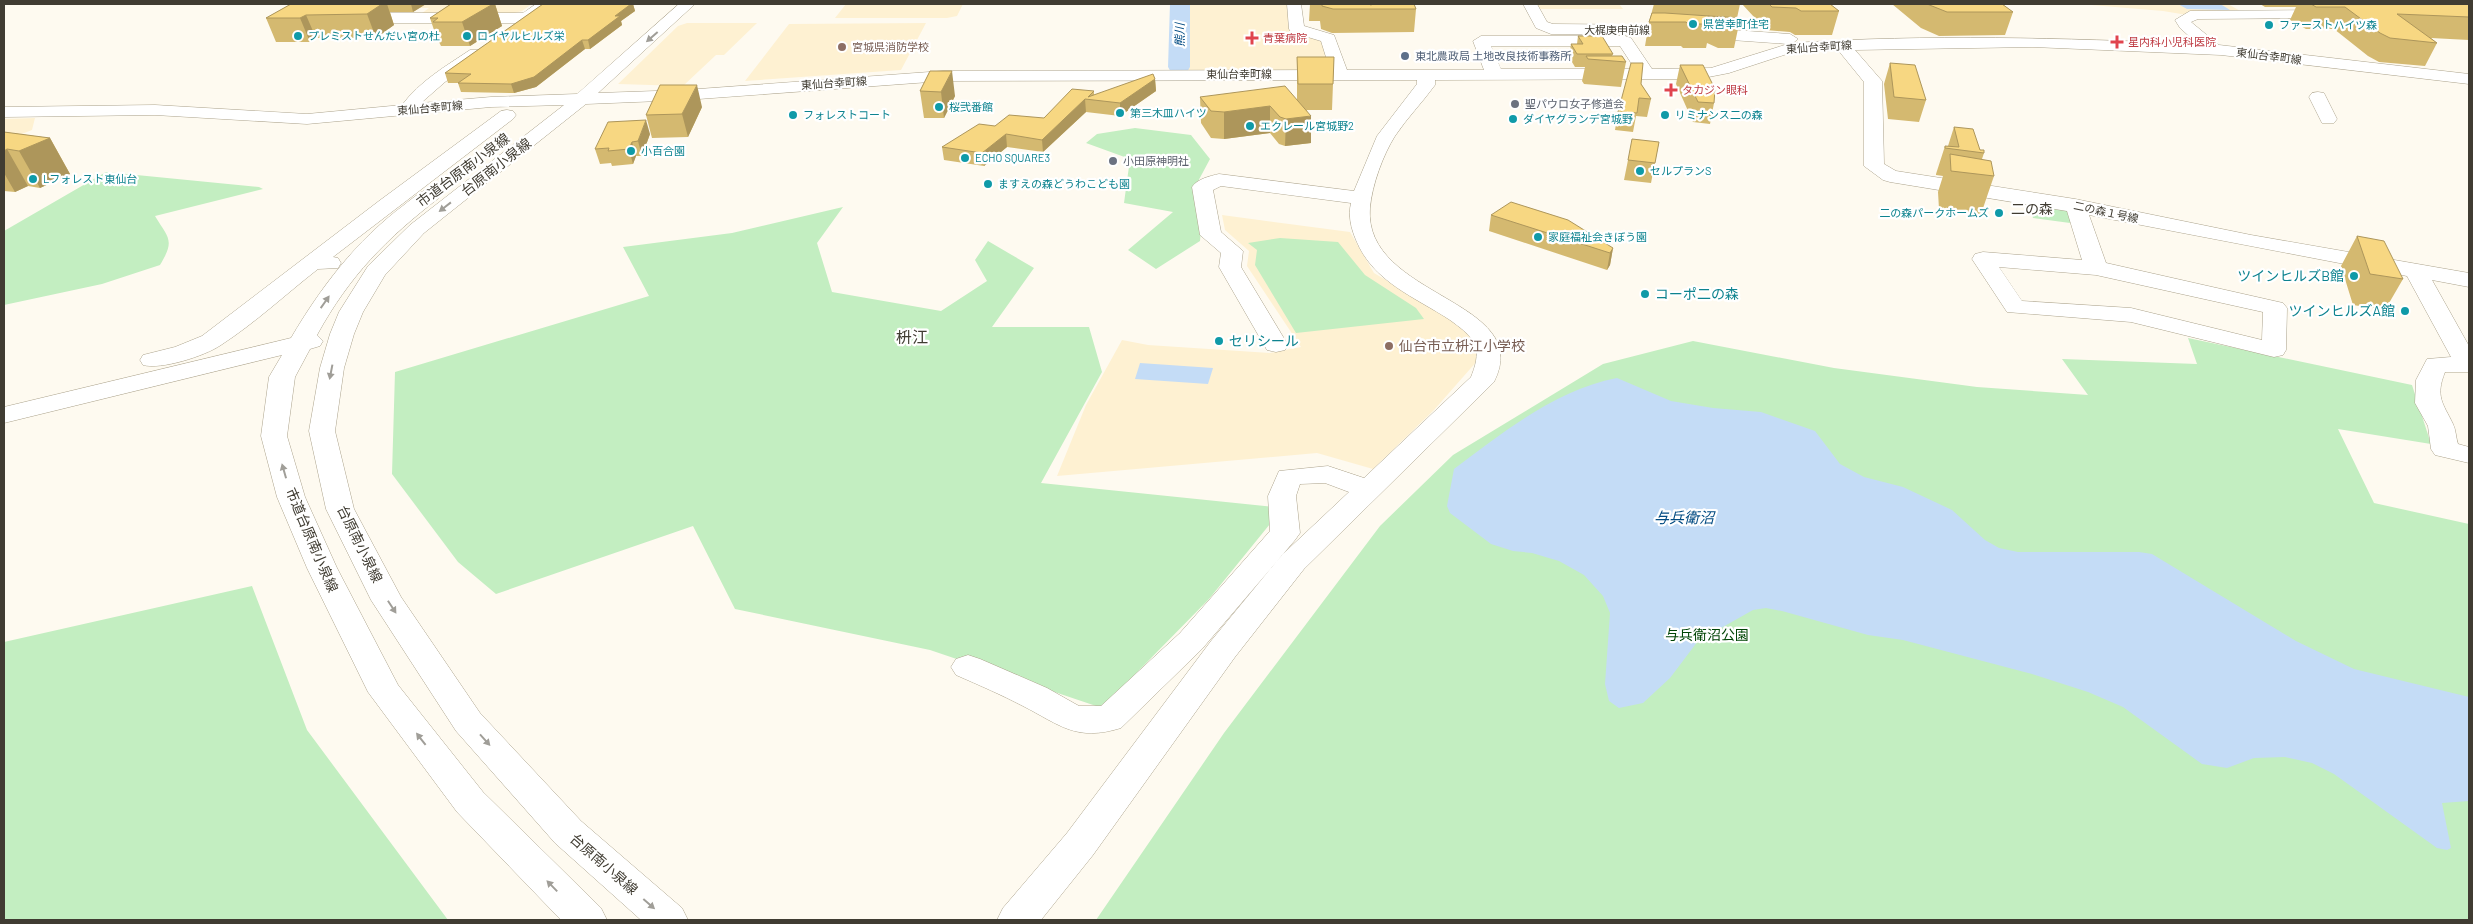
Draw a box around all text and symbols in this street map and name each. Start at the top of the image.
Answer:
place label: 県営幸町住宅 [1703,17,1769,30]
marker: 県営幸町住宅 [1687,18,1699,30]
place label: ファーストハイツ森 [2279,18,2377,31]
marker: ファーストハイツ森 [2263,19,2275,31]
water label: 熊川 [1172,21,1186,47]
street label: 大梶庚申前線 [1584,23,1650,36]
place label: プレミストせんだい宮の杜 [308,29,440,42]
place label: ロイヤルヒルズ栄 [477,29,565,42]
marker: プレミストせんだい宮の杜 [292,30,304,42]
marker: ロイヤルヒルズ栄 [461,30,473,42]
one-way arrow [647,31,659,43]
marker: 青葉病院 [1245,31,1259,45]
place label: 青葉病院 [1263,31,1307,44]
marker: 星内科小児科医院 [2110,35,2124,49]
place label: 星内科小児科医院 [2128,35,2216,48]
street label: 東仙台幸町線 [1786,38,1852,55]
place label: 宮城県消防学校 [852,40,929,53]
marker: 宮城県消防学校 [836,41,848,53]
street label: 東仙台幸町線 [2236,45,2303,66]
place label: 東北農政局 土地改良技術事務所 [1415,49,1572,62]
marker: 東北農政局 土地改良技術事務所 [1399,50,1411,62]
street label: 東仙台幸町線 [1206,67,1272,80]
street label: 東仙台幸町線 [801,74,867,91]
marker: タカジン眼科 [1664,83,1678,97]
place label: タカジン眼科 [1682,83,1748,96]
place label: 聖パウロ女子修道会 [1525,97,1624,110]
street label: 東仙台幸町線 [397,98,463,117]
marker: 聖パウロ女子修道会 [1509,98,1521,110]
place label: 桜弐番館 [949,100,993,113]
marker: 桜弐番館 [933,101,945,113]
place label: 第三木皿ハイツ [1130,106,1207,119]
marker: 第三木皿ハイツ [1114,107,1126,119]
place label: フォレストコート [803,108,891,121]
place label: リミナンス二の森 [1675,108,1763,121]
marker: フォレストコート [787,109,799,121]
marker: リミナンス二の森 [1659,109,1671,121]
place label: ダイヤグランデ宮城野 [1523,112,1633,125]
marker: ダイヤグランデ宮城野 [1507,113,1519,125]
place label: エクレール宮城野2 [1260,119,1354,132]
marker: エクレール宮城野2 [1244,120,1256,132]
street label: 市道台原南小泉線 [413,129,513,210]
street label: 台原南小泉線 [457,134,534,199]
place label: 小百合園 [641,144,685,157]
marker: 小百合園 [625,145,637,157]
place label: ECHO SQUARE3 [975,151,1050,164]
marker: ECHO SQUARE3 [959,152,971,164]
place label: 小田原神明社 [1123,154,1189,167]
marker: 小田原神明社 [1107,155,1119,167]
place label: セルプランS [1650,164,1711,177]
marker: セルプランS [1634,165,1646,177]
place label: Lフォレスト東仙台 [43,172,137,185]
marker: Lフォレスト東仙台 [27,173,39,185]
place label: ますえの森どうわこども園 [998,177,1130,190]
marker: ますえの森どうわこども園 [982,178,994,190]
street label: 二の森１号線 [2072,198,2140,225]
district label: 二の森 [2011,200,2053,217]
one-way arrow [439,202,452,213]
place label: 二の森パークホームズ [1879,206,1989,219]
marker: 二の森パークホームズ [1993,207,2005,219]
place label: 家庭福祉会きぼう園 [1548,230,1647,243]
marker: 家庭福祉会きぼう園 [1532,231,1544,243]
place label: ツインヒルズB館 [2237,267,2344,284]
marker: ツインヒルズB館 [2348,270,2360,282]
place label: コーポ二の森 [1655,285,1739,302]
marker: コーポ二の森 [1639,288,1651,300]
one-way arrow [320,296,330,309]
place label: ツインヒルズA館 [2289,302,2395,319]
marker: ツインヒルズA館 [2399,305,2411,317]
district label: 枡江 [896,327,928,346]
place label: セリシール [1229,332,1299,349]
marker: セリシール [1213,335,1225,347]
place label: 仙台市立枡江小学校 [1399,337,1525,354]
marker: 仙台市立枡江小学校 [1383,340,1395,352]
one-way arrow [327,365,335,381]
one-way arrow [279,464,287,479]
street label: 市道台原南小泉線 [283,485,342,595]
street label: 台原南小泉線 [334,502,387,585]
water label: 与兵衛沼 [1654,508,1716,526]
one-way arrow [387,600,397,614]
park label: 与兵衛沼公園 [1665,626,1749,643]
one-way arrow [416,733,427,746]
one-way arrow [479,733,491,745]
street label: 台原南小泉線 [567,830,642,898]
one-way arrow [547,880,559,892]
one-way arrow [643,898,656,909]

